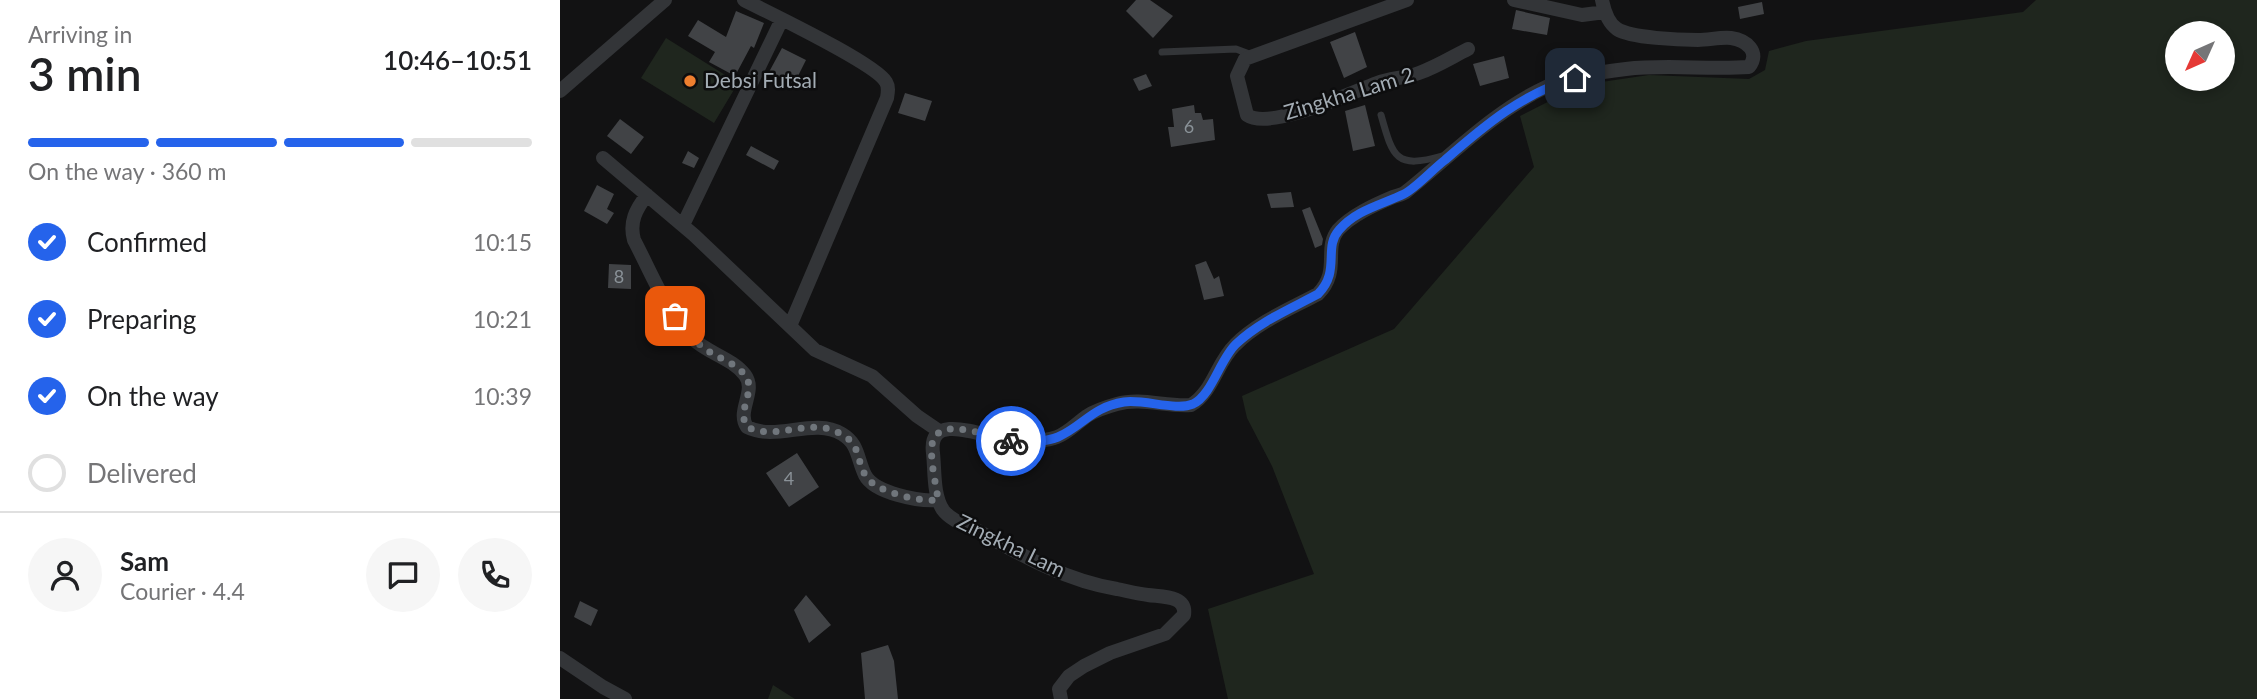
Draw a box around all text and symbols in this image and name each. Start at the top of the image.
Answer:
text: Arriving in [28,20,132,48]
north arrow [2165,21,2235,91]
map controls [2165,21,2235,91]
text: 10:46–10:51 [383,44,532,76]
text: 3 min [28,46,142,101]
pin [1545,48,1605,108]
icon: home [1556,59,1594,97]
street label: Zingkha Lam 2 [1281,61,1417,124]
place label: Debsi Futsal [704,67,817,92]
marker: Debsi Futsal [682,73,698,89]
house number: 6 [1184,115,1194,137]
text: On the way · 360 m [28,157,227,185]
icon: check [28,223,66,261]
text: Confirmed [87,226,207,258]
text: 10:15 [473,228,532,256]
house number: 8 [614,265,624,287]
pin [645,286,705,346]
icon: bag [656,297,694,335]
icon: check [28,300,66,338]
text: Preparing [87,303,196,335]
text: 10:21 [473,305,532,333]
icon: check [28,377,66,415]
text: On the way [87,380,219,412]
text: 10:39 [473,382,532,410]
courier [976,406,1046,476]
icon: bike [992,422,1030,460]
text: Delivered [87,457,197,489]
house number: 4 [784,467,794,489]
street label: Zingkha Lam [954,508,1070,582]
button: person [28,538,102,612]
button: chat [366,538,440,612]
button: phone [458,538,532,612]
text: Sam [120,545,169,577]
text: Courier · 4.4 [120,577,245,605]

